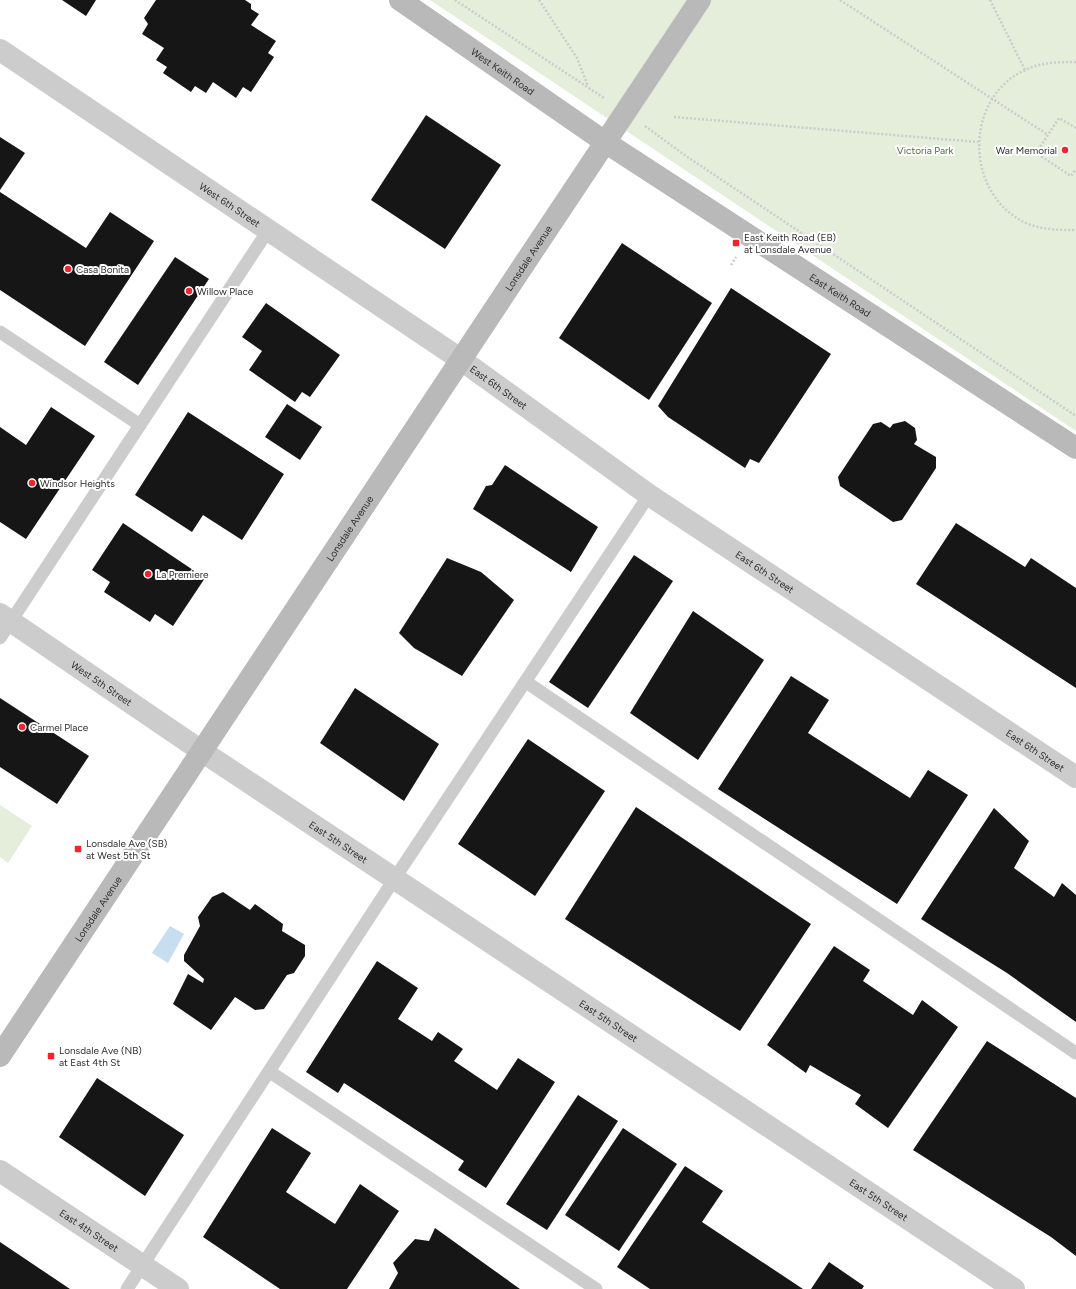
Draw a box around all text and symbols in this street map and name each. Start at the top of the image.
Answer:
street label: West Keith Road [468,45,537,98]
park label: Victoria Park [897,144,953,157]
place label: War Memorial [996,144,1057,157]
marker: War Memorial [1060,145,1070,155]
street label: West 6th Street [196,180,263,230]
street label: Lonsdale Avenue [502,222,555,294]
place label: East Keith Road (EB) at Lonsdale Avenue [744,231,836,256]
marker: East Keith Road (EB) at Lonsdale Avenue [731,238,741,248]
place label: Casa Bonita [76,263,129,276]
marker: Casa Bonita [63,264,73,274]
street label: East Keith Road [807,271,873,320]
place label: Willow Place [197,285,254,298]
marker: Willow Place [184,286,194,296]
street label: East 6th Street [467,362,530,412]
place label: Windsor Heights [40,477,115,490]
marker: Windsor Heights [27,478,37,488]
street label: Lonsdale Avenue [323,493,377,564]
street label: East 6th Street [733,548,797,596]
place label: La Premiere [156,568,209,581]
marker: La Premiere [143,569,153,579]
street label: West 5th Street [68,658,135,709]
place label: Carmel Place [30,721,89,734]
marker: Carmel Place [17,722,27,732]
street label: East 6th Street [1003,727,1067,775]
street label: East 5th Street [306,818,370,866]
place label: Lonsdale Ave (SB) at West 5th St [86,837,167,862]
marker: Lonsdale Ave (SB) at West 5th St [73,844,83,854]
street label: Lonsdale Avenue [72,873,125,944]
street label: East 5th Street [577,997,640,1045]
place label: Lonsdale Ave (NB) at East 4th St [59,1044,142,1069]
marker: Lonsdale Ave (NB) at East 4th St [46,1051,56,1061]
street label: East 5th Street [847,1176,910,1224]
street label: East 4th Street [57,1206,121,1255]

